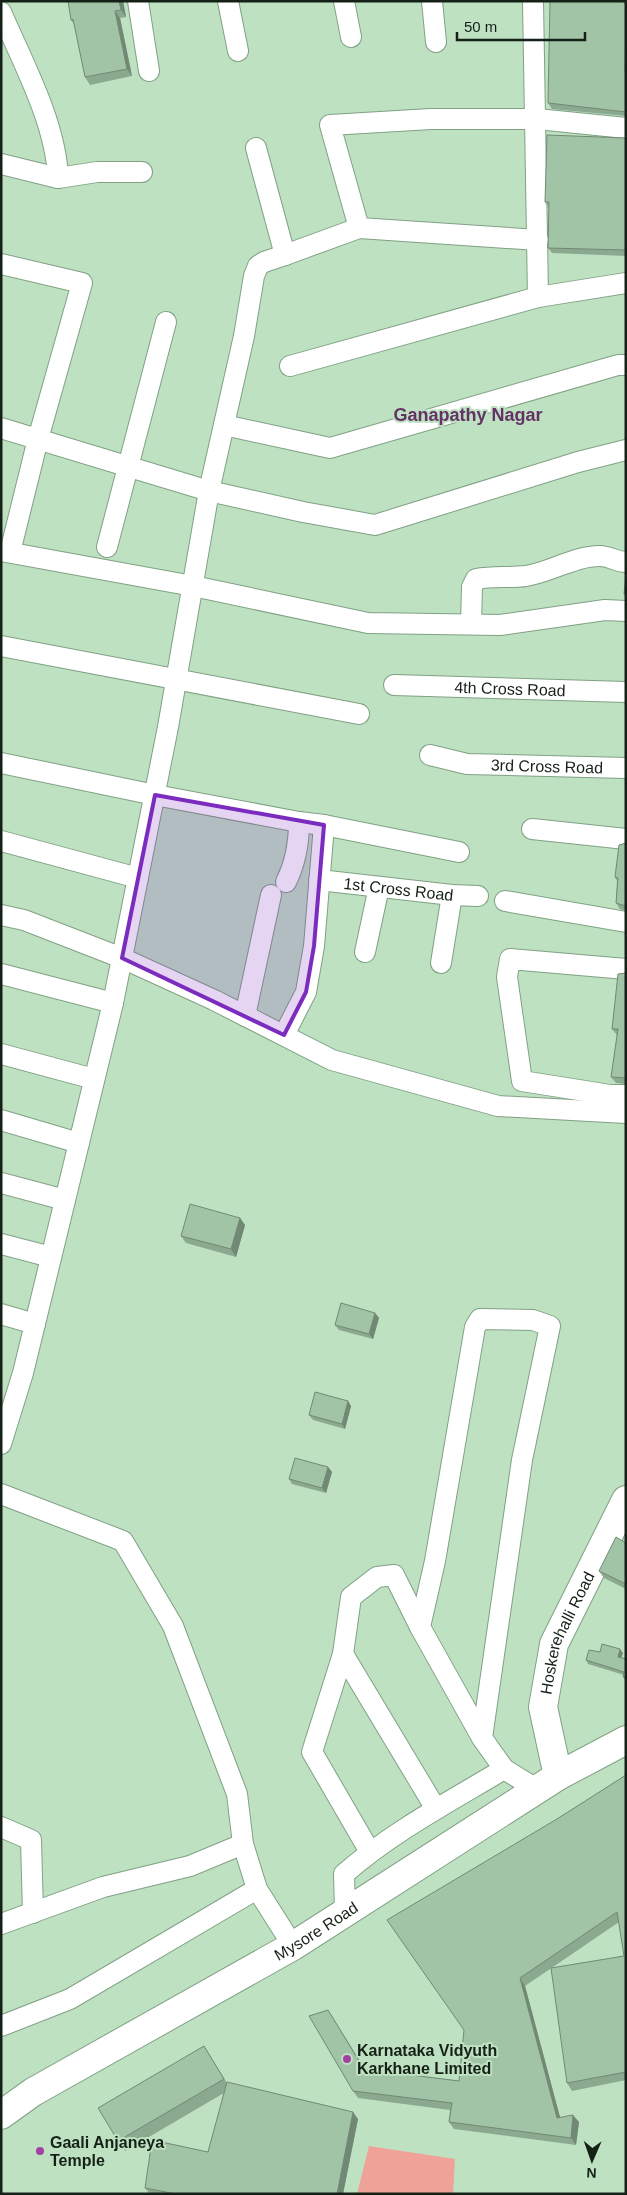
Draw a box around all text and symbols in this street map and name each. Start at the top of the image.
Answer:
scale bar [457,10,584,42]
text: 50 m [464,18,497,35]
district label: Ganapathy Nagar [393,405,543,425]
street label: 4th Cross Road [454,678,566,699]
street label: 3rd Cross Road [491,756,603,776]
street label: 1st Cross Road [343,874,454,904]
street label: Hoskerehalli Road [537,1569,597,1696]
street label: Mysore Road [271,1898,361,1963]
place label: Karnataka Vidyuth Karkhane Limited [357,2042,497,2077]
marker: Karnataka Vidyuth Karkhane Limited [341,2053,353,2065]
place label: Gaali Anjaneya Temple [50,2134,164,2169]
north arrow [567,2135,617,2185]
marker: Gaali Anjaneya Temple [34,2145,46,2157]
text: N [586,2165,597,2181]

